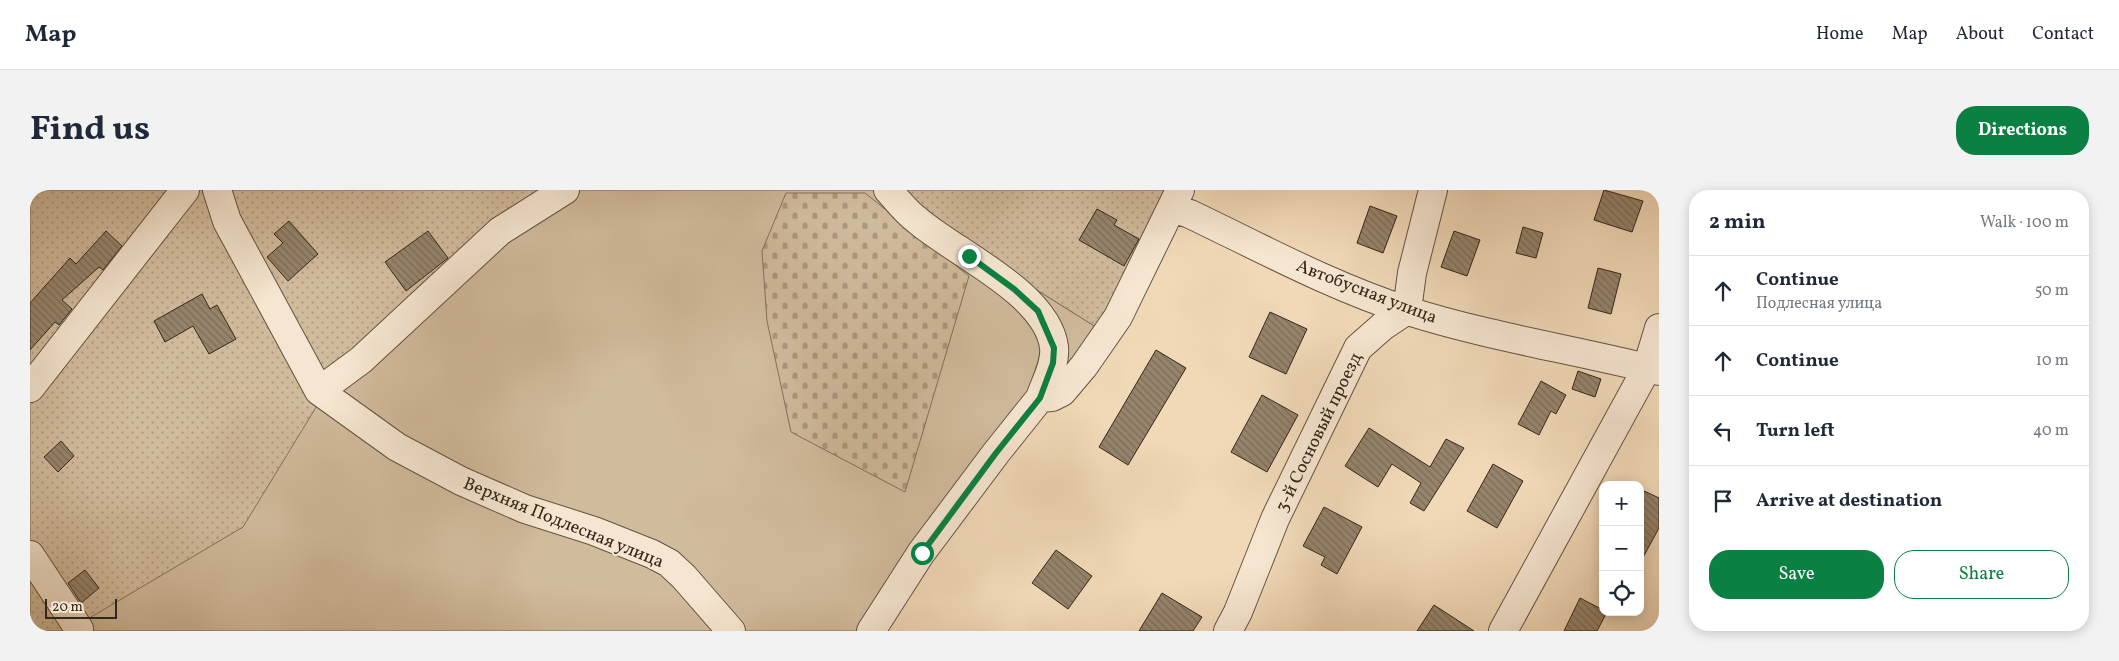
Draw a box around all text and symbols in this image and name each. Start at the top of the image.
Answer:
text: Map [25,18,76,52]
text: Home [1816,22,1864,47]
text: Map [1892,22,1928,47]
text: About [1956,22,2004,47]
text: Contact [2032,22,2094,47]
text: Find us [30,106,150,154]
button: Directions [1956,106,2089,155]
text: 2 min [1709,208,1766,237]
text: Walk · 100 m [1980,212,2069,234]
route end [958,245,981,268]
street label: Автобусная улица [1292,254,1441,331]
text: Continue [1756,267,1839,293]
icon: ahead [1709,277,1737,305]
text: 50 m [2035,280,2069,302]
text: Подлесная улица [1756,293,1882,315]
icon: ahead [1709,347,1737,375]
text: Continue [1756,348,1839,374]
street label: 3-й Сосновый проезд [1270,349,1369,517]
text: 10 m [2036,350,2069,372]
icon: left [1709,417,1737,445]
text: Turn left [1756,418,1835,444]
text: 40 m [2033,420,2069,442]
street label: Верхняя Подлесная улица [459,472,668,575]
map controls [1599,481,1644,616]
button: + [1599,481,1644,526]
icon: arrive [1709,487,1737,515]
text: Arrive at destination [1756,488,1942,514]
button: − [1599,526,1644,571]
route start [911,542,934,565]
button: Save [1709,550,1884,599]
button: Share [1894,550,2069,599]
button: locate [1599,571,1644,616]
scale bar [45,596,118,619]
text: 20 m [52,598,83,617]

